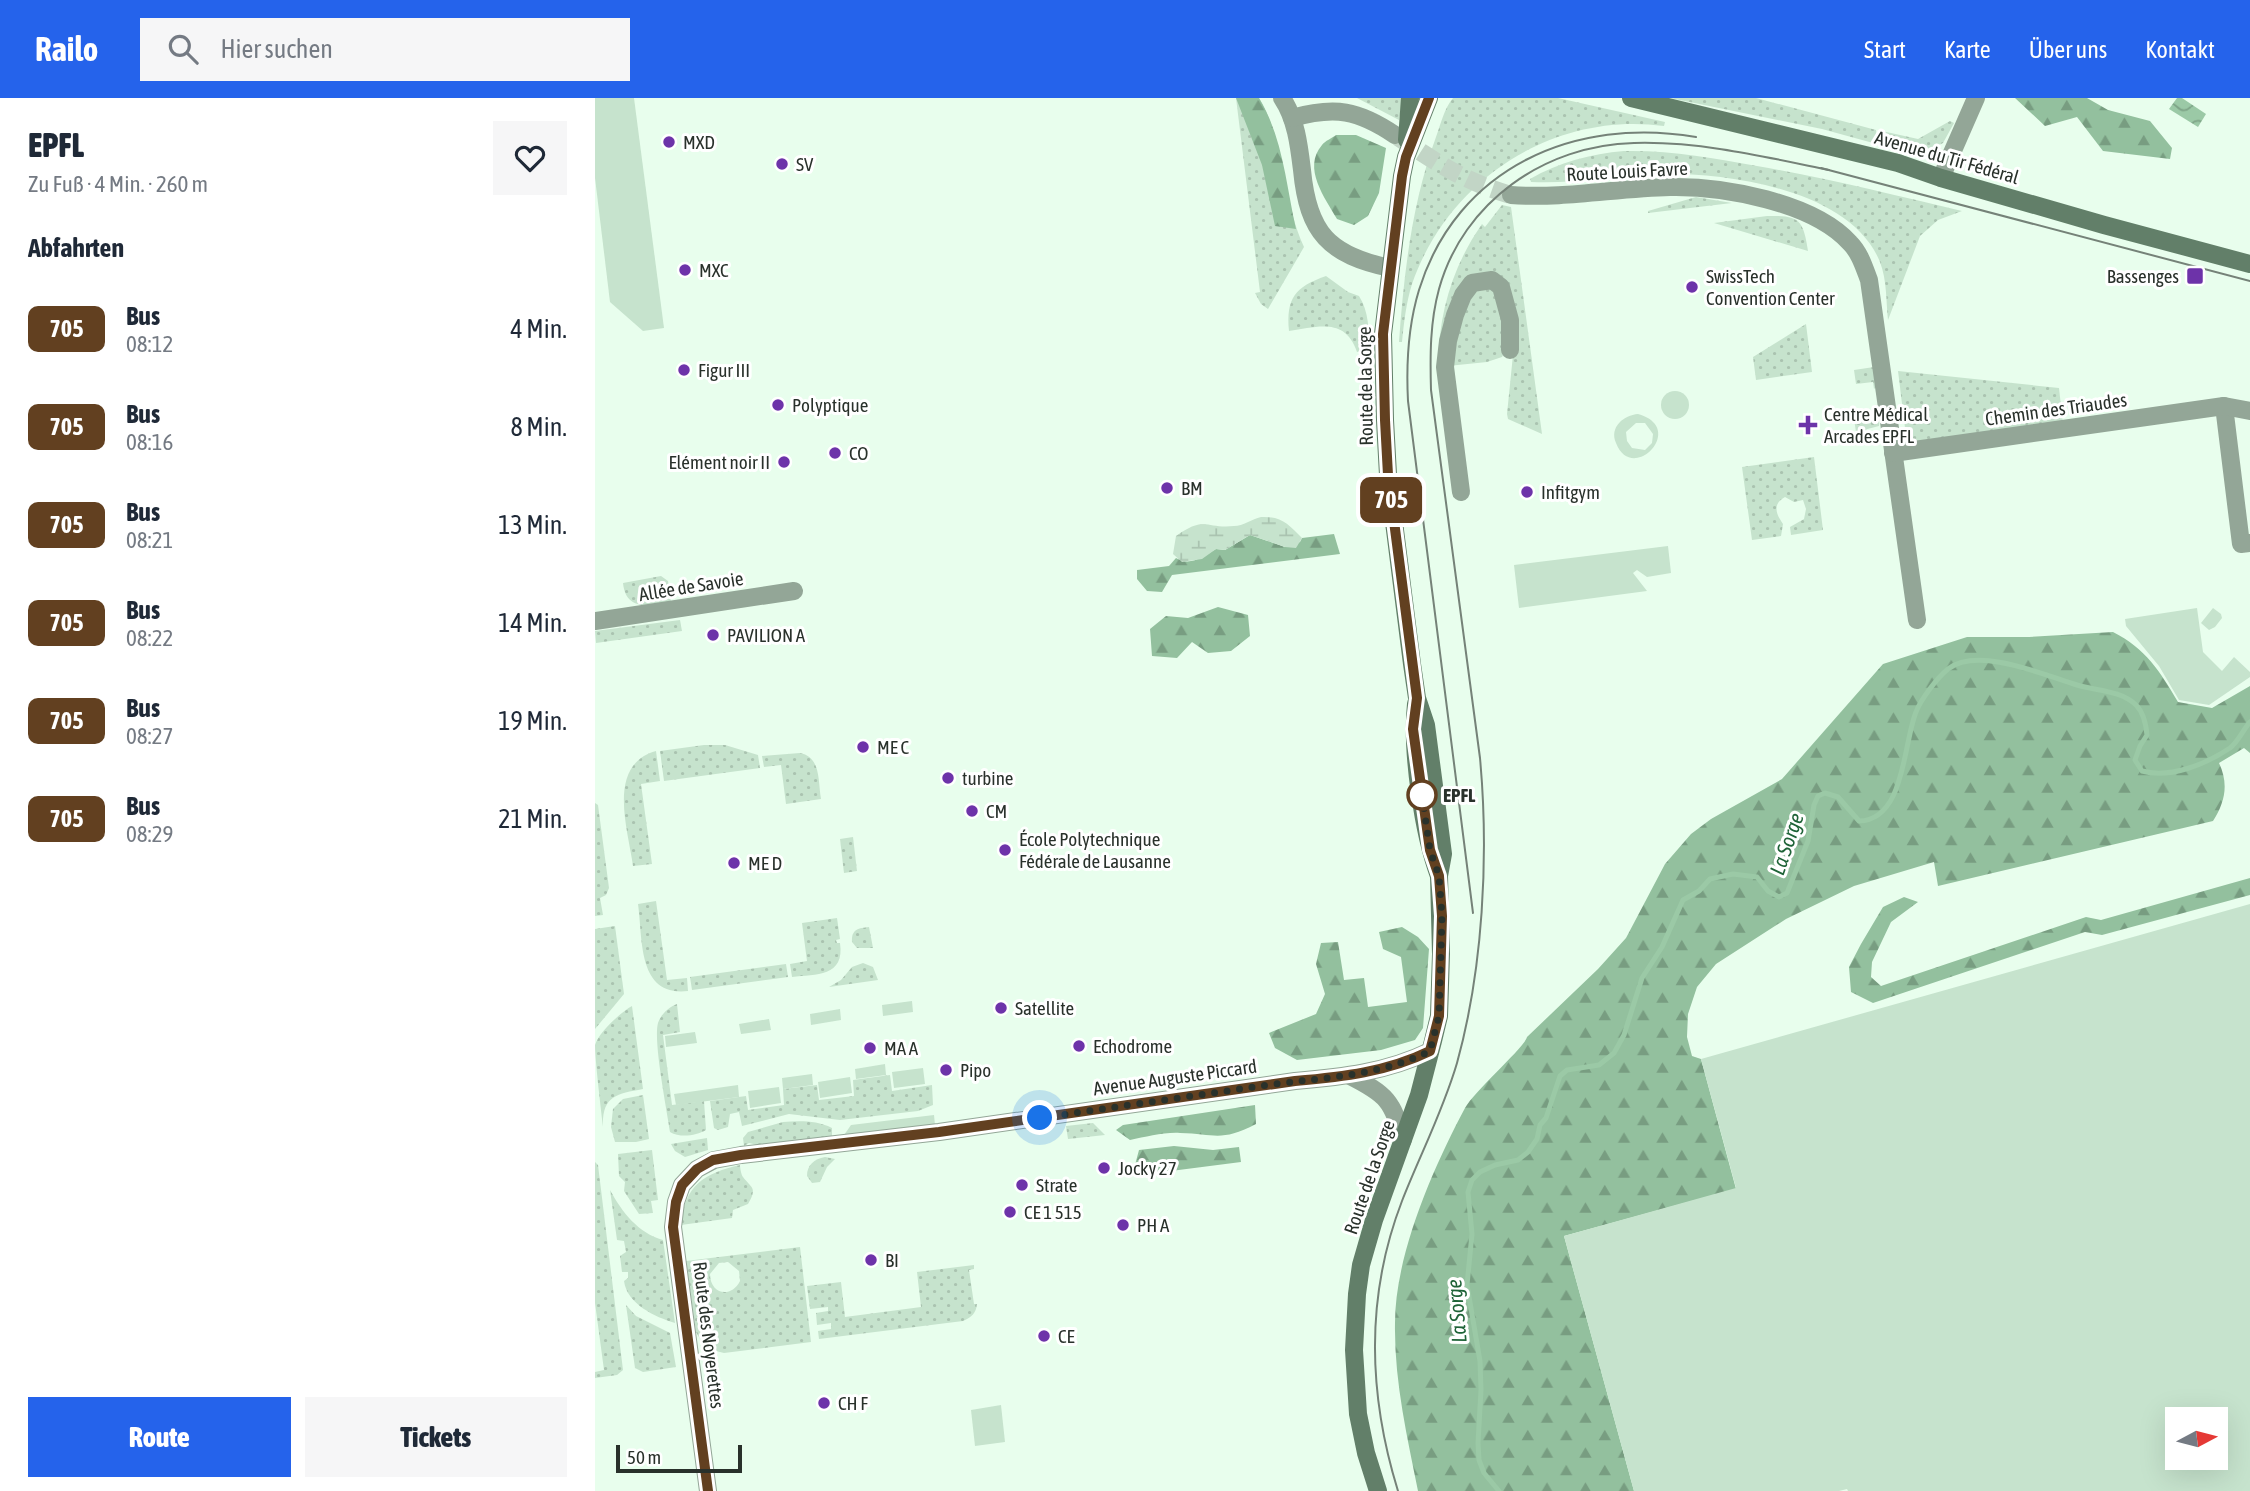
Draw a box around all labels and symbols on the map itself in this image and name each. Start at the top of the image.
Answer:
street label: Avenue du Tir Fédéral [1872,126,2022,188]
place label: MXD [683,131,715,153]
marker: MXD [661,134,677,150]
place label: SV [796,153,814,175]
marker: SV [774,156,790,172]
street label: Route Louis Favre [1566,157,1688,185]
place label: MXC [699,259,729,281]
marker: MXC [677,262,693,278]
place label: SwissTech Convention Center [1706,265,1835,309]
place label: Bassenges [2107,265,2179,287]
marker: Bassenges [2185,266,2205,286]
marker: SwissTech Convention Center [1684,279,1700,295]
street label: Route de la Sorge [1353,326,1377,446]
place label: Figur III [698,359,750,381]
marker: Figur III [676,362,692,378]
street label: Chemin des Triaudes [1984,388,2128,430]
place label: Polyptique [792,394,868,416]
marker: Polyptique [770,397,786,413]
place label: Centre Médical Arcades EPFL [1824,403,1928,447]
marker: Centre Médical Arcades EPFL [1798,415,1818,435]
place label: CO [849,442,868,464]
marker: CO [827,445,843,461]
place label: Elément noir II [668,451,770,473]
marker: Elément noir II [776,454,792,470]
place label: BM [1181,477,1203,499]
line badge: 705 [1351,477,1431,523]
marker: BM [1159,480,1175,496]
place label: Infitgym [1541,481,1600,503]
marker: Infitgym [1519,484,1535,500]
street label: Allée de Savoie [637,567,745,605]
place label: PAVILION A [727,624,806,646]
marker: PAVILION A [705,627,721,643]
place label: ME C [877,736,909,758]
marker: ME C [855,739,871,755]
place label: turbine [962,767,1013,789]
marker: turbine [940,770,956,786]
marker: EPFL [1407,780,1437,810]
place label: EPFL [1443,784,1476,806]
place label: CM [986,800,1007,822]
marker: CM [964,803,980,819]
water label: La Sorge [1764,809,1808,878]
place label: École Polytechnique Fédérale de Lausanne [1019,828,1171,872]
marker: École Polytechnique Fédérale de Lausanne [997,842,1013,858]
place label: ME D [748,852,782,874]
marker: ME D [726,855,742,871]
place label: Satellite [1015,997,1074,1019]
marker: Satellite [993,1000,1009,1016]
place label: Echodrome [1093,1035,1172,1057]
place label: MA A [884,1037,919,1059]
marker: Echodrome [1071,1038,1087,1054]
marker: MA A [862,1040,878,1056]
street label: Avenue Auguste Piccard [1092,1055,1258,1099]
place label: Pipo [960,1059,991,1081]
marker: Pipo [938,1062,954,1078]
your location [1022,1100,1057,1135]
street label: Route de la Sorge [1339,1117,1399,1237]
place label: Jocky 27 [1118,1157,1177,1179]
marker: Jocky 27 [1096,1160,1112,1176]
place label: Strate [1036,1174,1077,1196]
marker: Strate [1014,1177,1030,1193]
place label: CE 1 515 [1024,1201,1082,1223]
marker: CE 1 515 [1002,1204,1018,1220]
place label: PH A [1137,1214,1170,1236]
marker: PH A [1115,1217,1131,1233]
place label: BI [885,1249,899,1271]
marker: BI [863,1252,879,1268]
street label: Route des Noyerettes [689,1260,729,1410]
water label: La Sorge [1441,1278,1471,1344]
place label: CE [1058,1325,1075,1347]
marker: CE [1036,1328,1052,1344]
place label: CH F [838,1392,868,1414]
marker: CH F [816,1395,832,1411]
north arrow [2165,1407,2228,1470]
scale bar [616,1442,742,1474]

